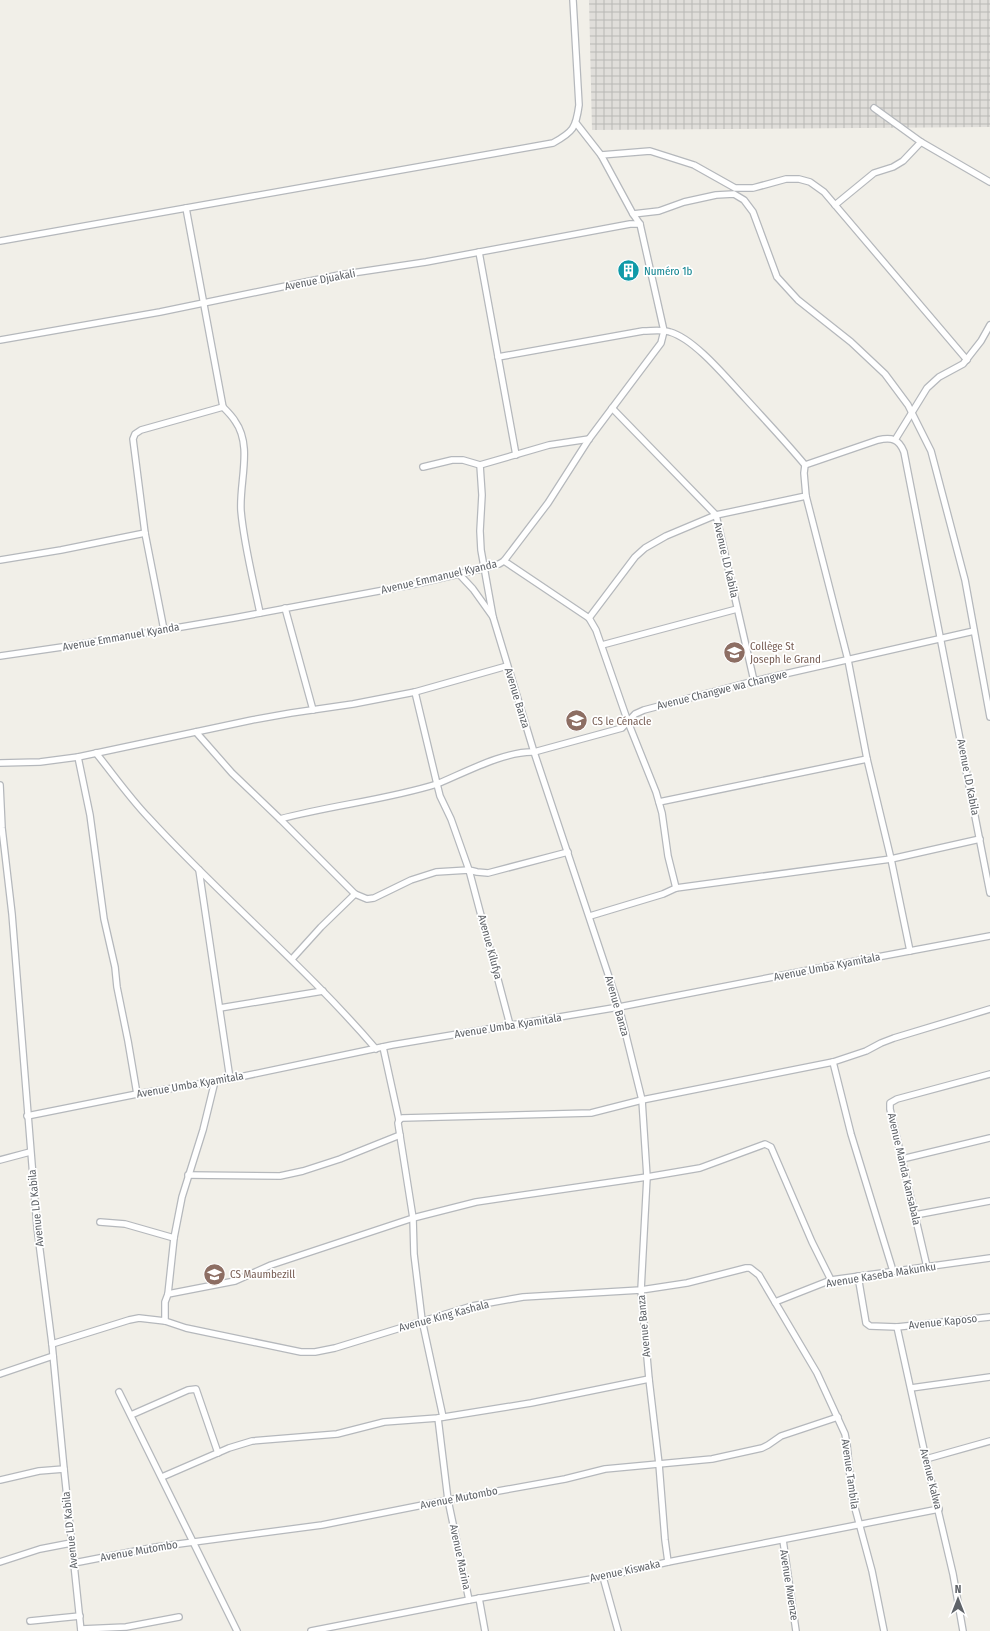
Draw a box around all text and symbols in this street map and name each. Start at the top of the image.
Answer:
building icon: Numéro 1b [616,258,642,284]
place label: Numéro 1b [644,265,693,278]
street label: Avenue Djuakali [283,267,357,293]
street label: Avenue LD Kabila [711,521,741,599]
street label: Avenue Emmanuel Kyanda [380,557,498,597]
street label: Avenue Emmanuel Kyanda [62,620,180,654]
school or university icon: Collège St Joseph le Grand [722,639,748,665]
place label: Collège St Joseph le Grand [750,640,821,666]
street label: Avenue Banza [502,666,532,730]
street label: Avenue Changwe wa Changwe [656,668,788,712]
school or university icon: CS le Cénacle [563,708,589,734]
place label: CS le Cénacle [592,715,651,728]
street label: Avenue LD Kabila [954,738,982,816]
street label: Avenue Kilufya [475,913,505,981]
street label: Avenue Umba Kyamitala [773,950,881,984]
street label: Avenue Banza [602,974,632,1038]
street label: Avenue Umba Kyamitala [453,1011,563,1041]
street label: Avenue Umba Kyamitala [135,1069,245,1101]
street label: Avenue Manda Kansabala [885,1112,923,1226]
street label: Avenue LD Kabila [25,1169,47,1247]
street label: Avenue Kaseba Makunku [825,1260,937,1290]
school or university icon: CS Maumbezill [201,1261,227,1287]
place label: CS Maumbezill [230,1268,295,1281]
street label: Avenue Banza [635,1294,653,1358]
street label: Avenue King Kashala [397,1298,491,1334]
street label: Avenue Kaposo [908,1312,978,1332]
street label: Avenue Tambila [839,1438,861,1510]
street label: Avenue Kalwa [917,1447,945,1511]
street label: Avenue Mutombo [419,1484,499,1512]
street label: Avenue LD Kabila [59,1491,81,1569]
street label: Avenue Marina [447,1523,473,1591]
street label: Avenue Mutombo [99,1538,179,1564]
street label: Avenue Mwenze [777,1549,801,1621]
street label: Avenue Kiswaka [589,1557,661,1585]
north arrow [938,1579,978,1619]
text: N [955,1583,961,1596]

